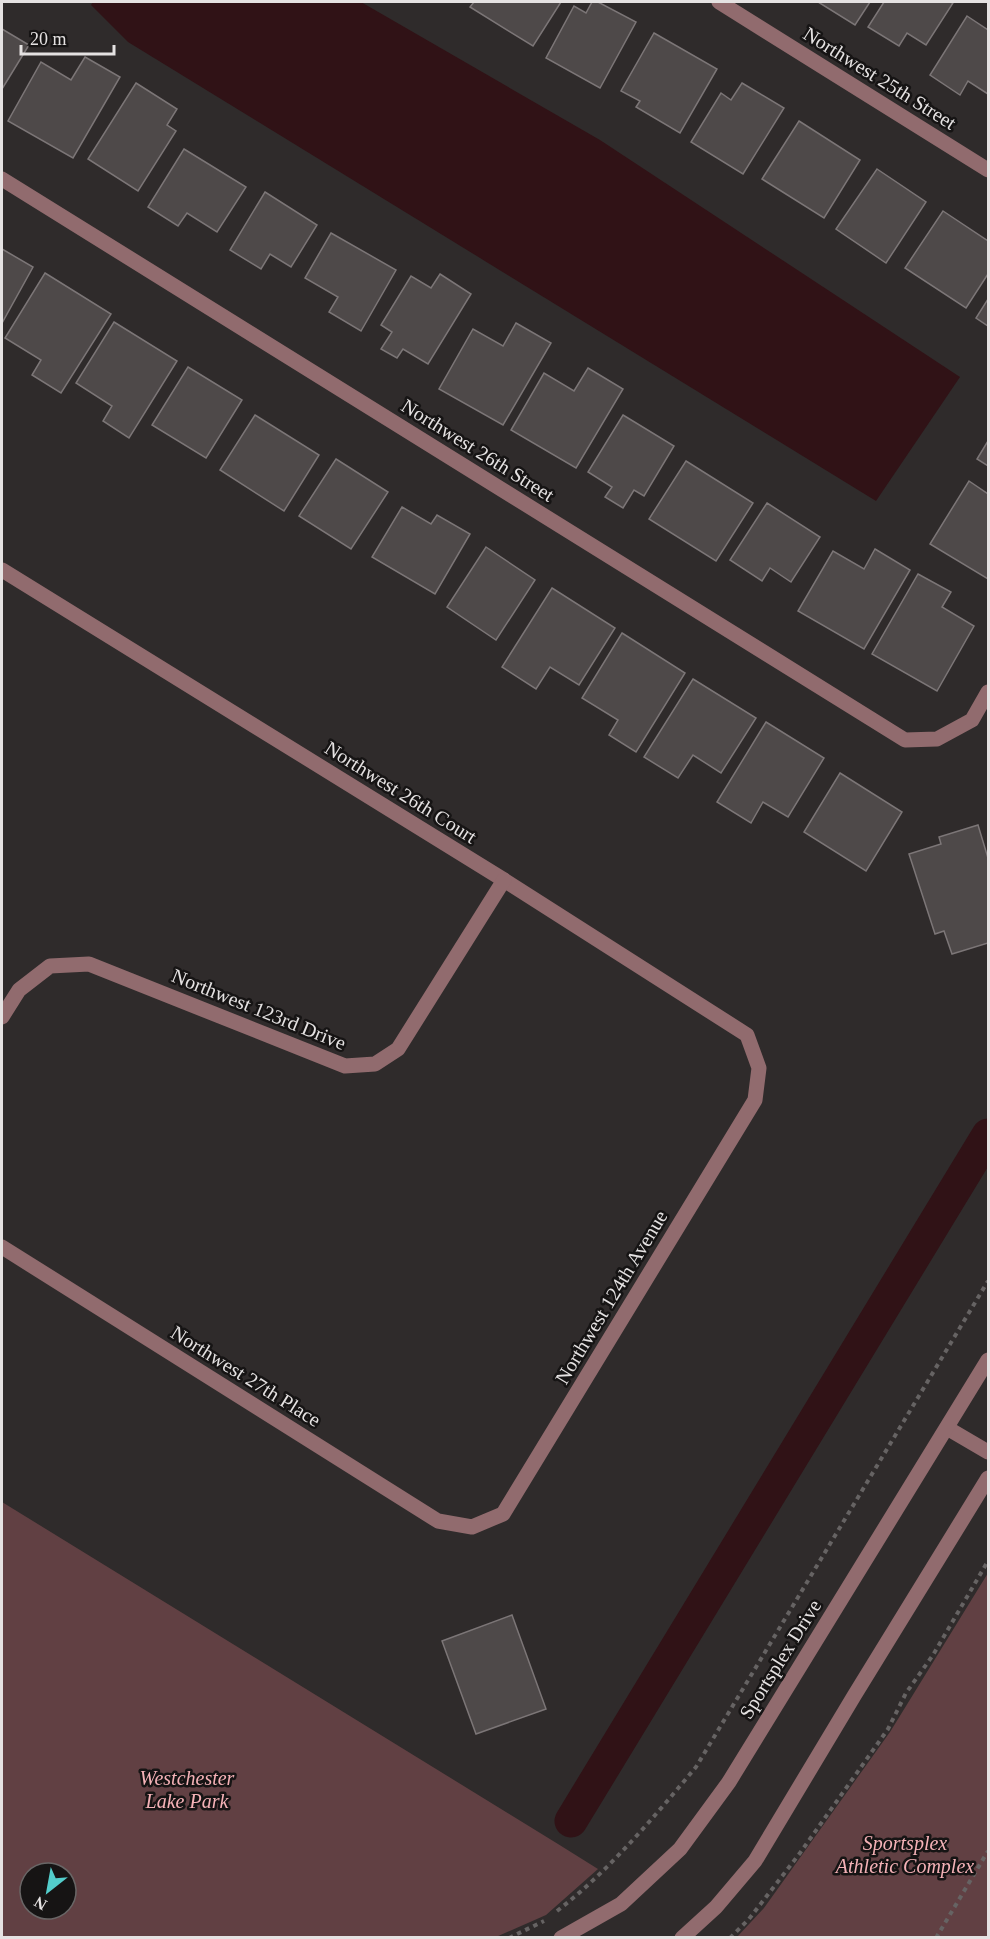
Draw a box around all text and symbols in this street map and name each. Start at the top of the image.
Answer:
scale bar [21,18,114,56]
street label: Northwest 25th Street [800,22,961,134]
text: 20 m [30,29,67,49]
street label: Northwest 26th Street [398,394,559,506]
street label: Northwest 26th Court [321,736,481,848]
street label: Northwest 123rd Drive [169,964,349,1054]
street label: Northwest 124th Avenue [550,1206,672,1388]
street label: Northwest 27th Place [167,1321,325,1431]
street label: Sportsplex Drive [735,1595,826,1723]
park label: Westchester Lake Park [140,1767,235,1812]
park label: Sportsplex Athletic Complex [834,1832,974,1878]
north arrow [18,1861,78,1921]
text: N [31,1893,50,1914]

